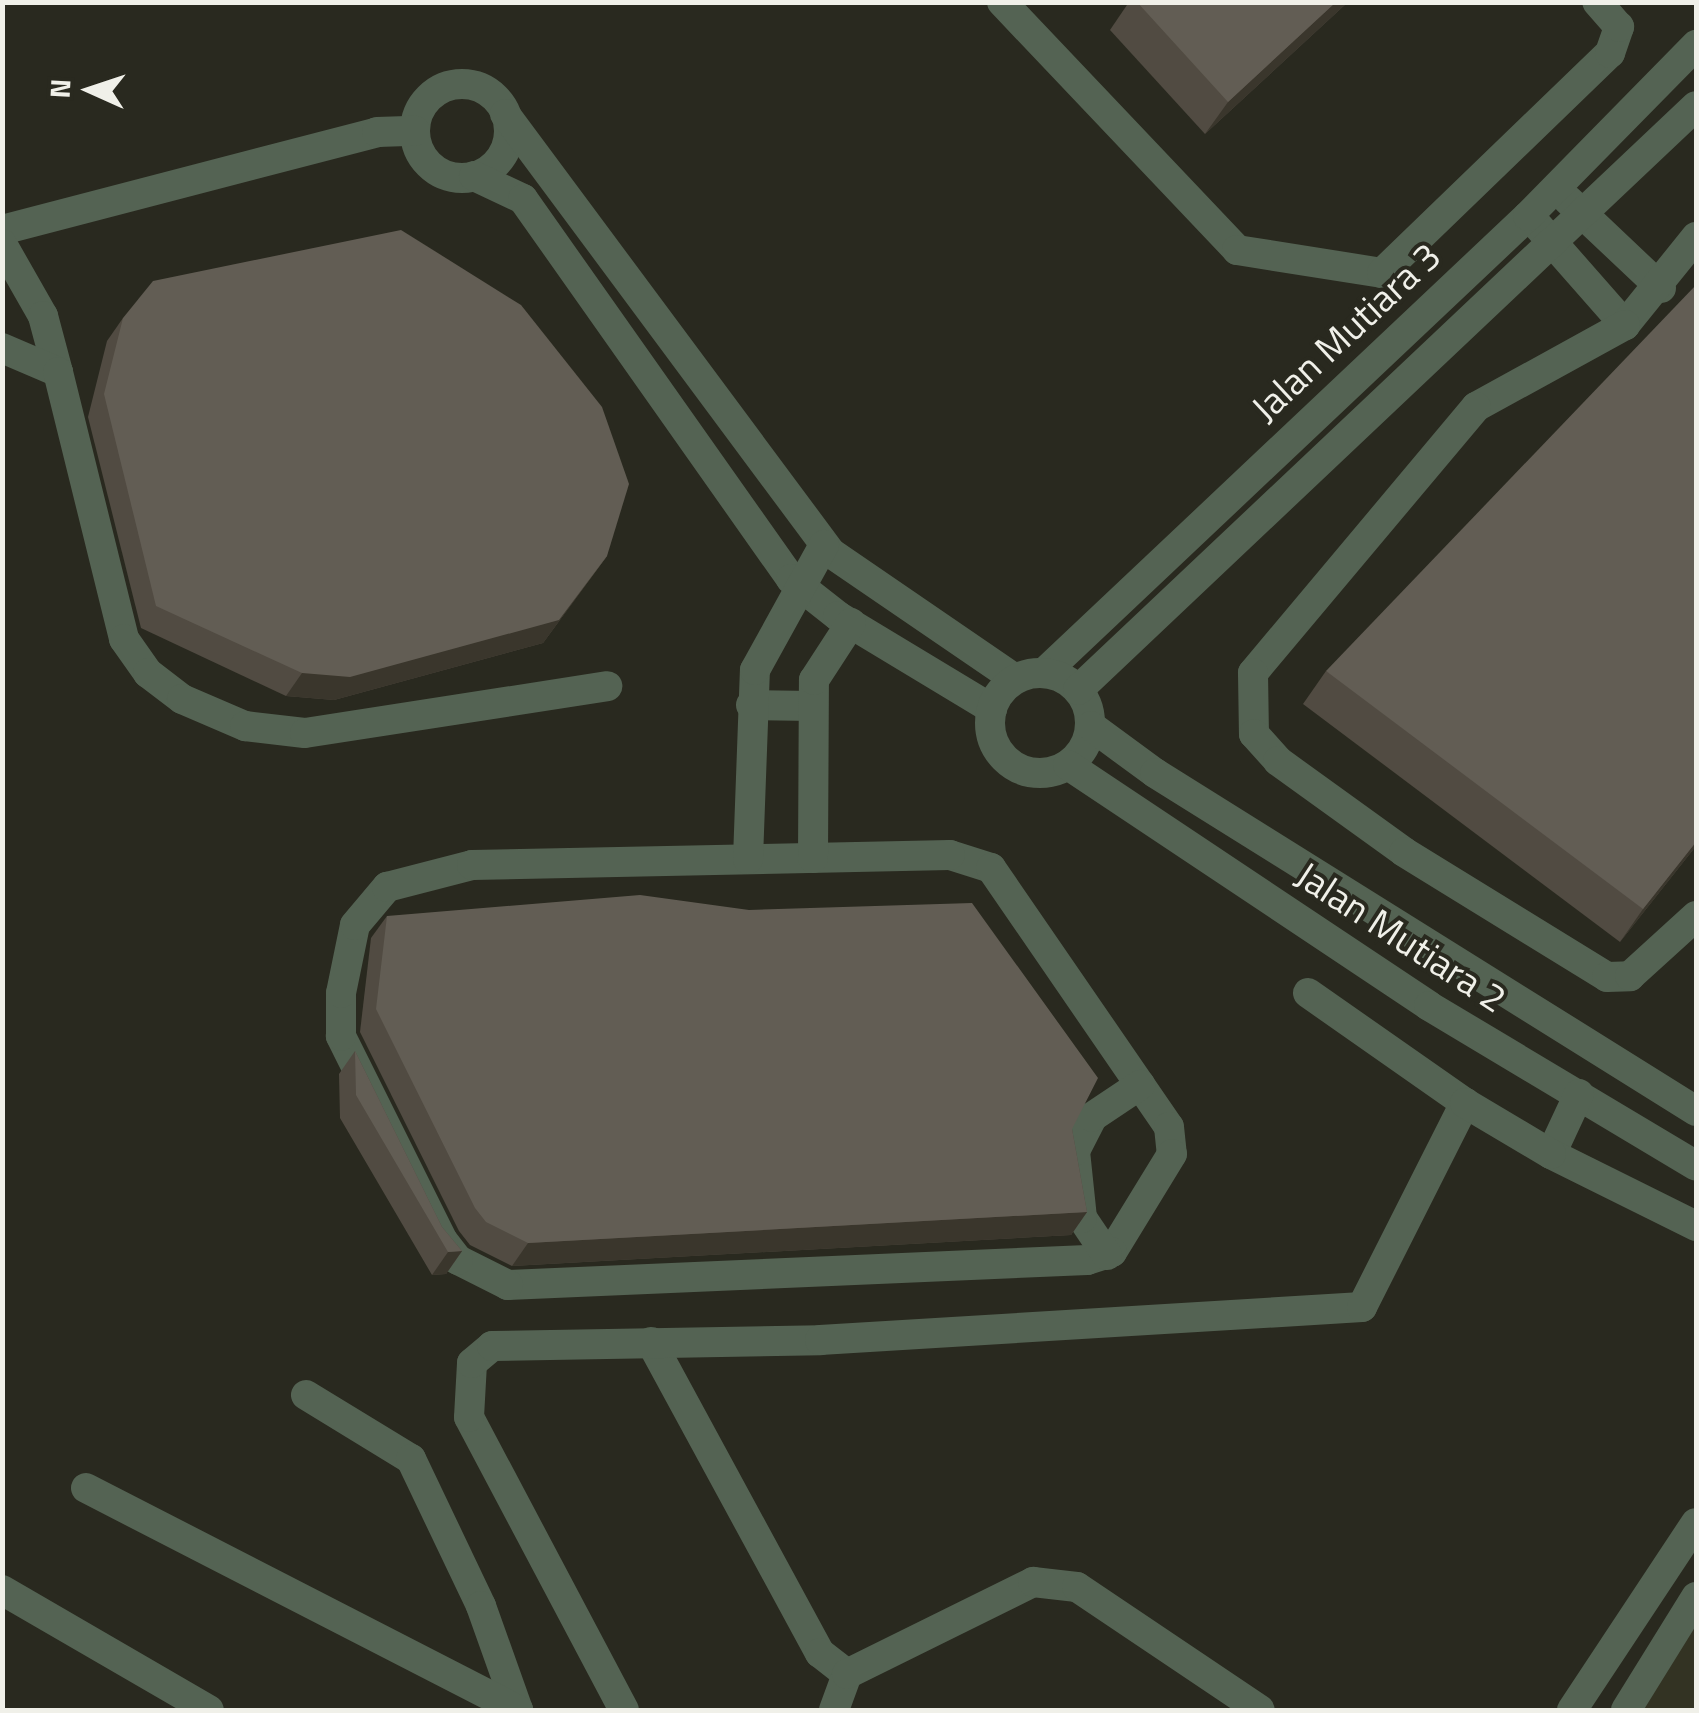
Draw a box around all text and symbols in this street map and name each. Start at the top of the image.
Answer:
north arrow [40,40,140,140]
text: N [38,78,82,99]
street label: Jalan Mutiara 3 [1242,233,1450,431]
street label: Jalan Mutiara 2 [1287,852,1515,1022]

